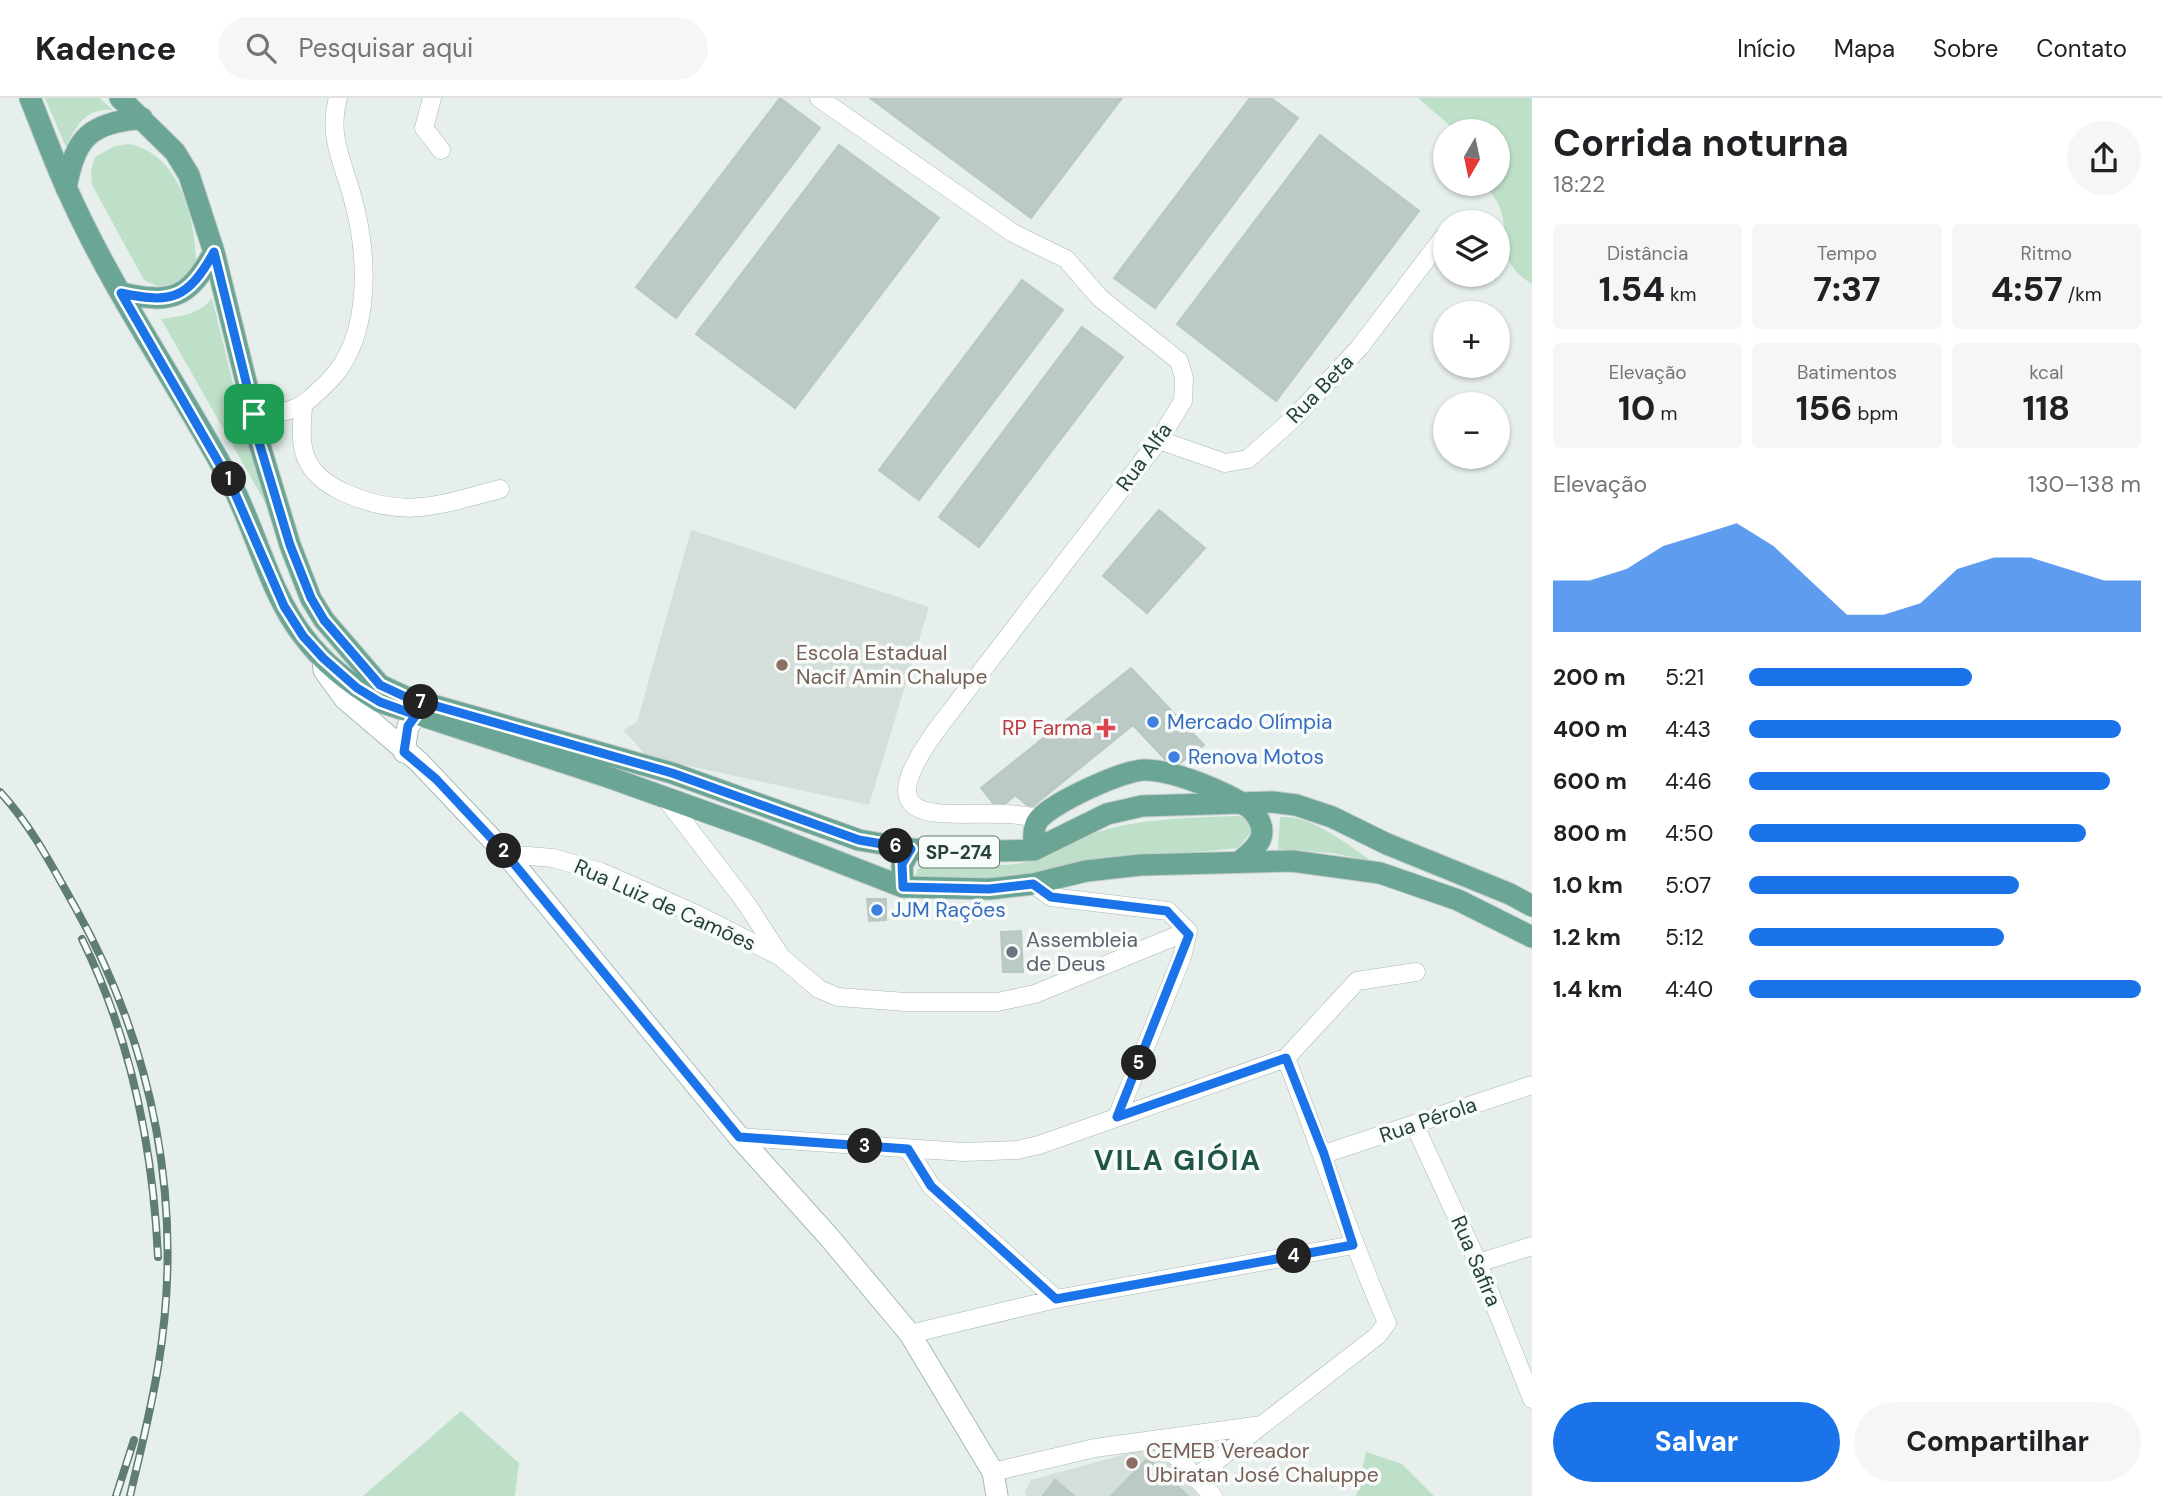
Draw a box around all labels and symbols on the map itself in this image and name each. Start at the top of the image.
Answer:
north arrow [1433,119,1510,196]
street label: Rua Beta [1280,349,1360,429]
pin [224,384,284,444]
street label: Rua Alfa [1110,417,1178,497]
pin: 1 [212,462,246,496]
place label: Escola Estadual Nacif Amin Chalupe [796,639,987,691]
marker: Escola Estadual Nacif Amin Chalupe [774,657,790,673]
pin: 7 [404,684,438,720]
place label: Mercado Olímpia [1167,708,1333,736]
place label: RP Farma [1002,714,1092,742]
marker: Mercado Olímpia [1145,714,1161,730]
marker: RP Farma [1098,720,1114,736]
place label: Renova Motos [1188,743,1324,771]
marker: Renova Motos [1166,749,1182,765]
pin: 6 [878,828,914,864]
pin: 2 [486,834,522,868]
road number: SP-274 [919,836,999,867]
street label: Rua Luiz de Camões [570,852,760,958]
place label: JJM Rações [891,896,1006,924]
marker: JJM Rações [869,902,885,918]
place label: Assembleia de Deus [1026,926,1138,978]
marker: Assembleia de Deus [1004,944,1020,960]
pin: 5 [1122,1046,1156,1080]
street label: Rua Pérola [1376,1090,1480,1150]
pin: 3 [848,1128,882,1164]
district label: VILA GIÓIA [1094,1142,1262,1179]
street label: Rua Safira [1444,1211,1508,1311]
pin: 4 [1276,1238,1312,1274]
place label: CEMEB Vereador Ubiratan José Chaluppe [1146,1437,1379,1489]
marker: CEMEB Vereador Ubiratan José Chaluppe [1124,1455,1140,1471]

